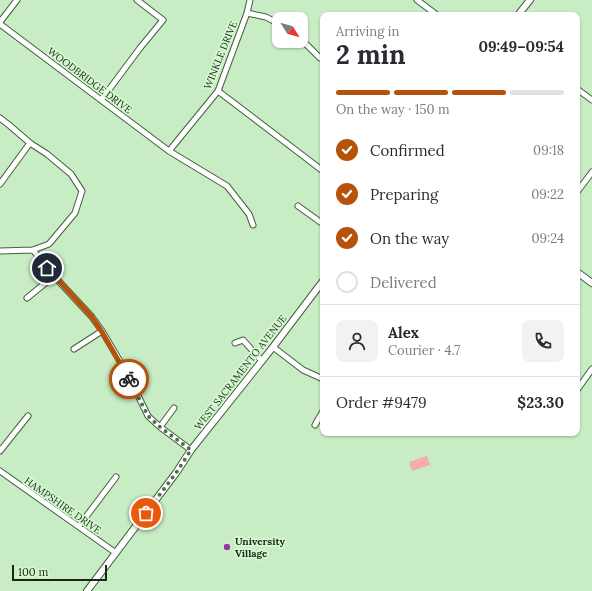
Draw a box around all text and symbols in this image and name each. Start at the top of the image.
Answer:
north arrow [272,12,308,48]
map controls [272,12,308,48]
street label: WINKLE DRIVE [201,19,240,91]
text: Arriving in [336,23,399,40]
text: 09:49–09:54 [478,37,564,56]
text: 2 min [336,38,406,71]
street label: WOODBRIDGE DRIVE [45,44,134,116]
text: On the way · 150 m [336,101,450,118]
icon: check [336,139,358,161]
text: Confirmed [370,141,445,160]
text: 09:18 [533,142,564,159]
icon: check [336,183,358,205]
text: Preparing [370,185,438,204]
text: 09:22 [531,186,564,203]
icon: check [336,227,358,249]
text: On the way [370,229,449,248]
text: 09:24 [531,230,564,247]
pin [30,251,64,285]
icon: home [36,257,58,279]
text: Delivered [370,273,437,292]
street label: WEST SACRAMENTO AVENUE [191,312,289,433]
button: person [336,320,378,362]
button: phone [522,320,564,362]
text: Alex [388,323,419,342]
text: Courier · 4.7 [388,342,460,359]
courier [109,359,149,399]
icon: bike [118,368,140,390]
text: Order #9479 [336,393,427,412]
text: $23.30 [517,393,564,412]
street label: HAMPSHIRE DRIVE [22,474,104,537]
pin [129,496,163,530]
icon: bag [135,502,157,524]
place label: University Village [235,535,286,560]
marker: University Village [222,542,232,552]
scale bar [12,563,107,582]
text: 100 m [18,565,48,579]

